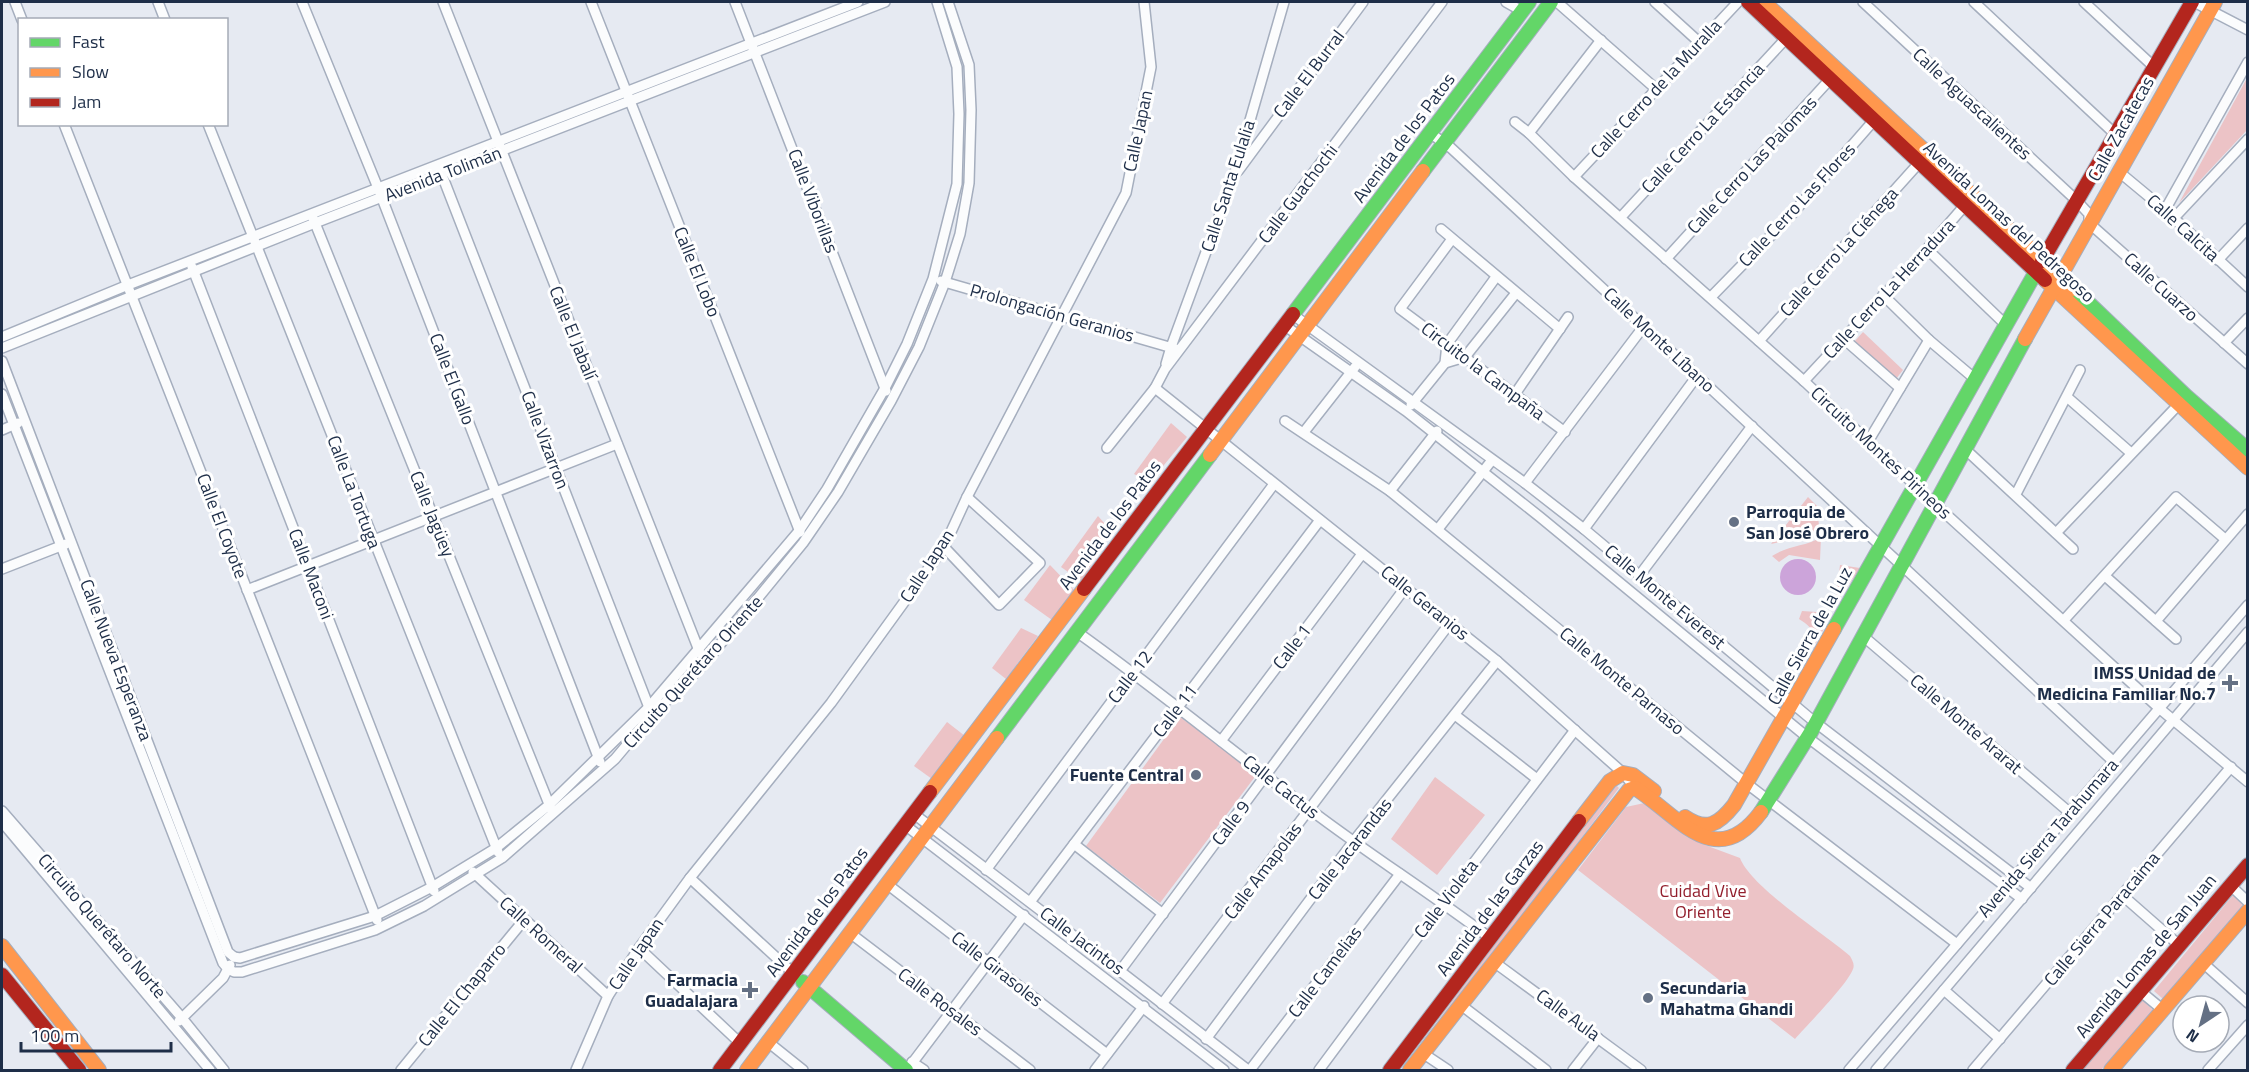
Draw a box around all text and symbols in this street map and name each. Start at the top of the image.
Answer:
street label: Calle Cerro de la Muralla [1584,13,1727,164]
legend [18,18,228,126]
street label: Calle El Burral [1266,24,1351,124]
text: Fast [72,28,105,55]
street label: Calle Aguascalientes [1907,41,2038,166]
street label: Calle Cerro La Estancia [1635,56,1771,199]
text: Slow [72,58,109,85]
street label: Avenida de los Patos [1346,67,1461,208]
street label: Calle Zacatecas [2081,71,2161,186]
text: Jam [72,88,101,115]
street label: Calle Japan [1116,88,1159,174]
street label: Calle Cerro Las Palomas [1680,90,1823,240]
street label: Calle Santa Eulalia [1193,116,1262,255]
street label: Avenida Lomas del Pedregoso [1917,135,2101,309]
street label: Calle Cerro Las Flores [1732,136,1861,273]
street label: Calle Guachochi [1251,138,1344,249]
street label: Avenida Tolimán [380,139,505,208]
street label: Calle Viborillas [781,145,846,257]
street label: Calle Cerro La Ciénega [1773,181,1904,322]
street label: Calle Calcita [2141,187,2226,268]
street label: Calle Cerro La Herradura [1816,212,1961,365]
street label: Calle El Lobo [667,223,728,321]
street label: Calle Cuarzo [2118,246,2205,328]
street label: Prolongación Geranios [967,276,1137,349]
street label: Calle Monte Líbano [1597,281,1721,399]
street label: Calle El Jabalí [542,282,605,386]
street label: Circuito la Campaña [1416,315,1551,426]
street label: Calle El Gallo [423,329,482,429]
street label: Circuito Montes Pirineos [1805,380,1958,525]
street label: Calle Vizarron [514,387,577,493]
street label: Calle La Tortuga [320,431,388,552]
street label: Avenida de los Patos [1052,454,1167,595]
street label: Calle Jagüey [403,467,462,561]
street label: Calle El Coyote [190,469,255,582]
place label: Parroquia de San José Obrero [1746,498,1869,546]
marker: Parroquia de San José Obrero [1727,515,1741,529]
street label: Calle Japan [893,524,960,608]
street label: Calle Maconi [282,525,341,623]
street label: Calle Monte Everest [1599,538,1732,656]
street label: Calle Geranios [1375,558,1475,647]
street label: Calle Sierra de la Luz [1760,562,1859,710]
street label: Calle Nueva Esperanza [73,575,160,745]
street label: Circuito Querétaro Oriente [617,589,769,754]
street label: Calle 1 [1266,619,1318,675]
street label: Calle Monte Parnaso [1554,620,1691,741]
street label: Calle 12 [1101,644,1159,709]
place label: IMSS Unidad de Medicina Familiar No.7 [2037,659,2216,707]
street label: Calle Monte Ararat [1904,667,2029,781]
marker: IMSS Unidad de Medicina Familiar No.7 [2221,674,2239,692]
street label: Calle 11 [1146,678,1204,743]
street label: Calle Cactus [1237,748,1326,825]
street label: Avenida Sierra Tarahumara [1971,752,2124,923]
place label: Fuente Central [1070,761,1184,788]
marker: Fuente Central [1189,768,1203,782]
street label: Calle Jacarandas [1301,792,1398,906]
street label: Calle 9 [1205,795,1257,851]
street label: Calle Amapolas [1217,816,1308,925]
street label: Avenida de las Garzas [1429,834,1550,981]
street label: Avenida de los Patos [759,841,874,982]
street label: Calle Sierra Paracaima [2037,846,2166,992]
street label: Circuito Querétaro Norte [32,847,173,1004]
street label: Calle Violeta [1407,854,1484,944]
street label: Avenida Lomas de San Juan [2069,868,2222,1044]
park label: Cuidad Vive Oriente [1659,877,1747,925]
street label: Calle Romeral [494,890,589,980]
street label: Calle Jacintos [1034,900,1130,981]
street label: Calle Japan [601,912,670,995]
street label: Calle Camelias [1281,920,1368,1023]
street label: Calle Girasoles [946,924,1049,1013]
street label: Calle El Chaparro [411,937,512,1053]
street label: Calle Rosales [892,961,988,1042]
place label: Farmacia Guadalajara [645,966,738,1014]
place label: Secundaria Mahatma Ghandi [1660,974,1793,1022]
street label: Calle Aula [1531,982,1606,1047]
marker: Farmacia Guadalajara [743,983,757,997]
marker: Secundaria Mahatma Ghandi [1641,991,1655,1005]
north arrow [2171,994,2231,1054]
scale bar [21,1015,171,1053]
text: 100 m [30,1022,79,1049]
text: N [2181,1023,2204,1049]

